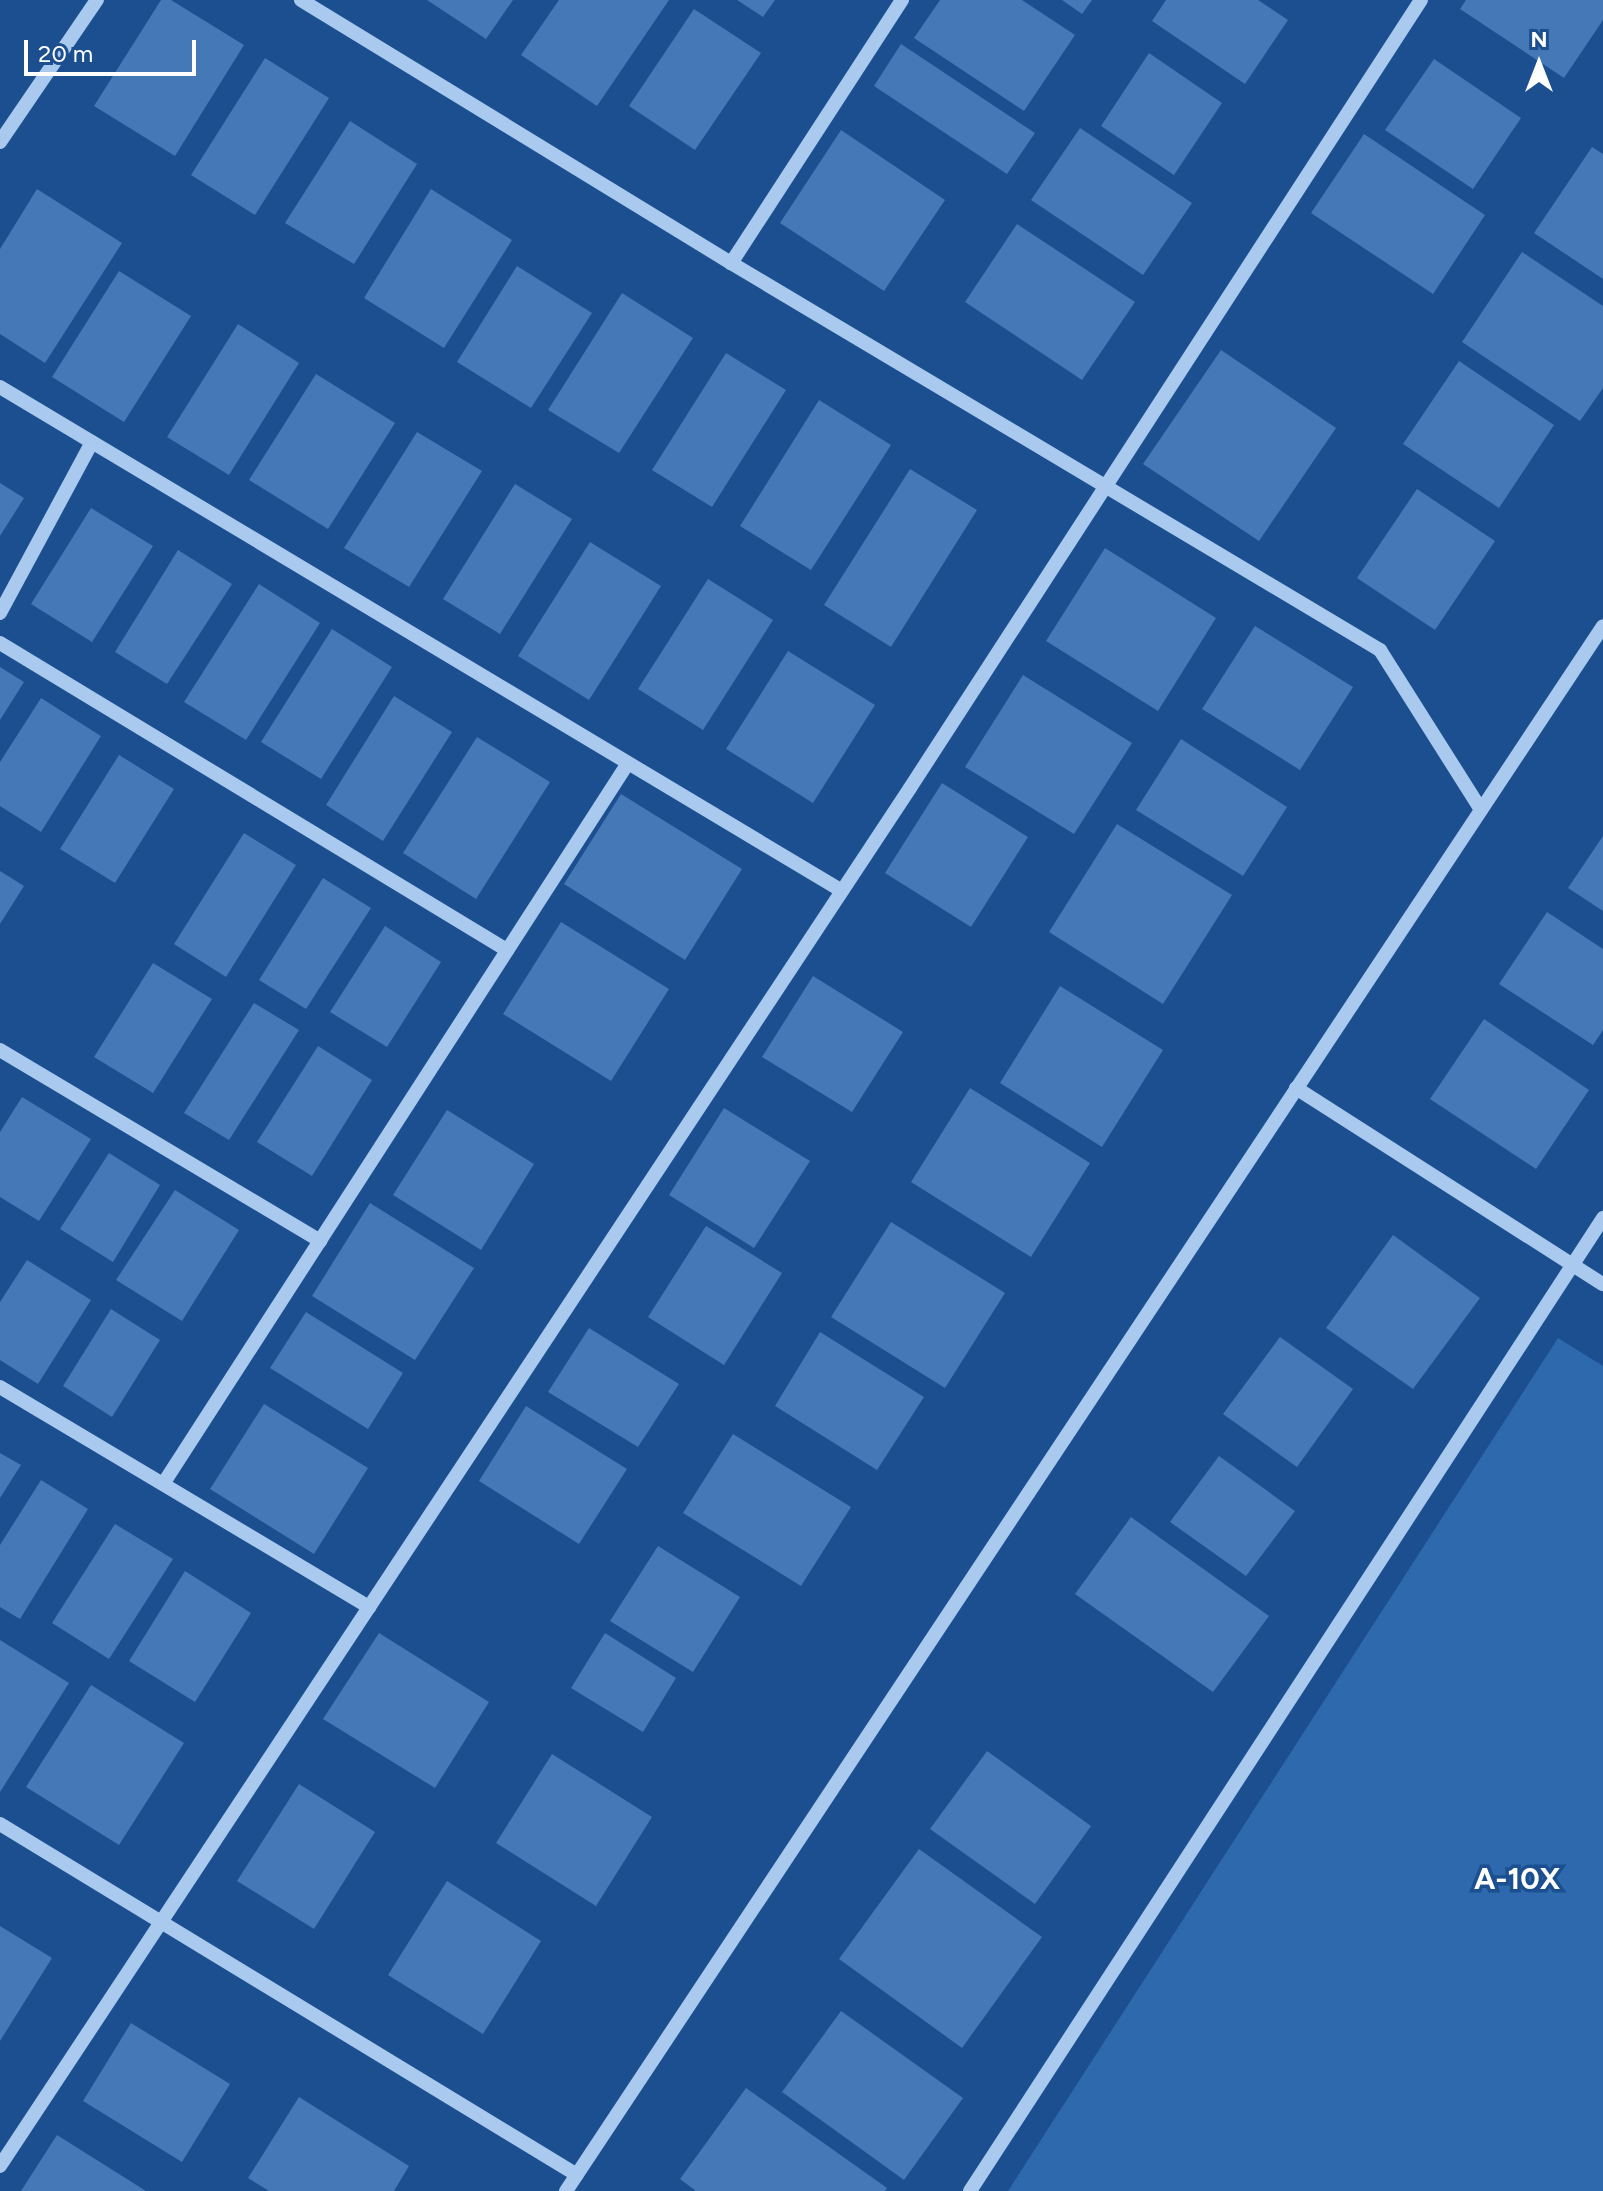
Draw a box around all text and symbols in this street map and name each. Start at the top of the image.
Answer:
scale bar [28,24,200,74]
north arrow [1499,24,1579,104]
text: N [1530,26,1548,53]
text: 20 m [38,39,93,68]
district label: A-10X [1474,1861,1560,1897]

